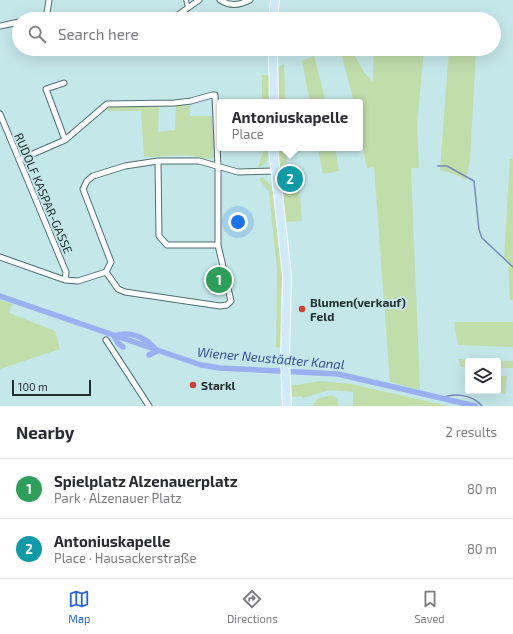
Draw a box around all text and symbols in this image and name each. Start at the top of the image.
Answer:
search box [12,12,501,56]
icon: search [26,23,48,45]
text: Search here [58,25,139,43]
popup [217,99,363,151]
text: Antoniuskapelle [232,108,348,126]
text: Place [232,126,264,142]
street label: RUDOLF KASPAR-GASSE [12,130,76,256]
pin: 2 [277,164,303,194]
your location [228,212,248,232]
pin: 1 [206,265,232,295]
place label: Blumen(verkauf) Feld [310,295,406,323]
marker: Blumen(verkauf) Feld [297,304,307,314]
water label: Wiener Neustädter Kanal [197,344,346,372]
map controls [465,358,501,394]
button: layers [465,358,501,394]
scale bar [12,378,91,397]
place label: Starkl [201,378,236,392]
text: 100 m [18,380,48,393]
marker: Starkl [188,380,198,390]
text: Nearby [16,422,74,442]
text: 2 results [445,424,497,440]
text: Spielplatz Alzenauerplatz [54,472,238,490]
text: 1 [26,481,32,497]
text: 80 m [467,481,497,497]
text: Park · Alzenauer Platz [54,490,182,506]
text: Antoniuskapelle [54,532,171,550]
text: 2 [25,541,33,557]
text: 80 m [467,541,497,557]
text: Place · Hausackerstraße [54,550,196,566]
tab: Map [68,588,90,625]
tab: Directions [227,588,278,625]
tab: Saved [414,588,445,625]

